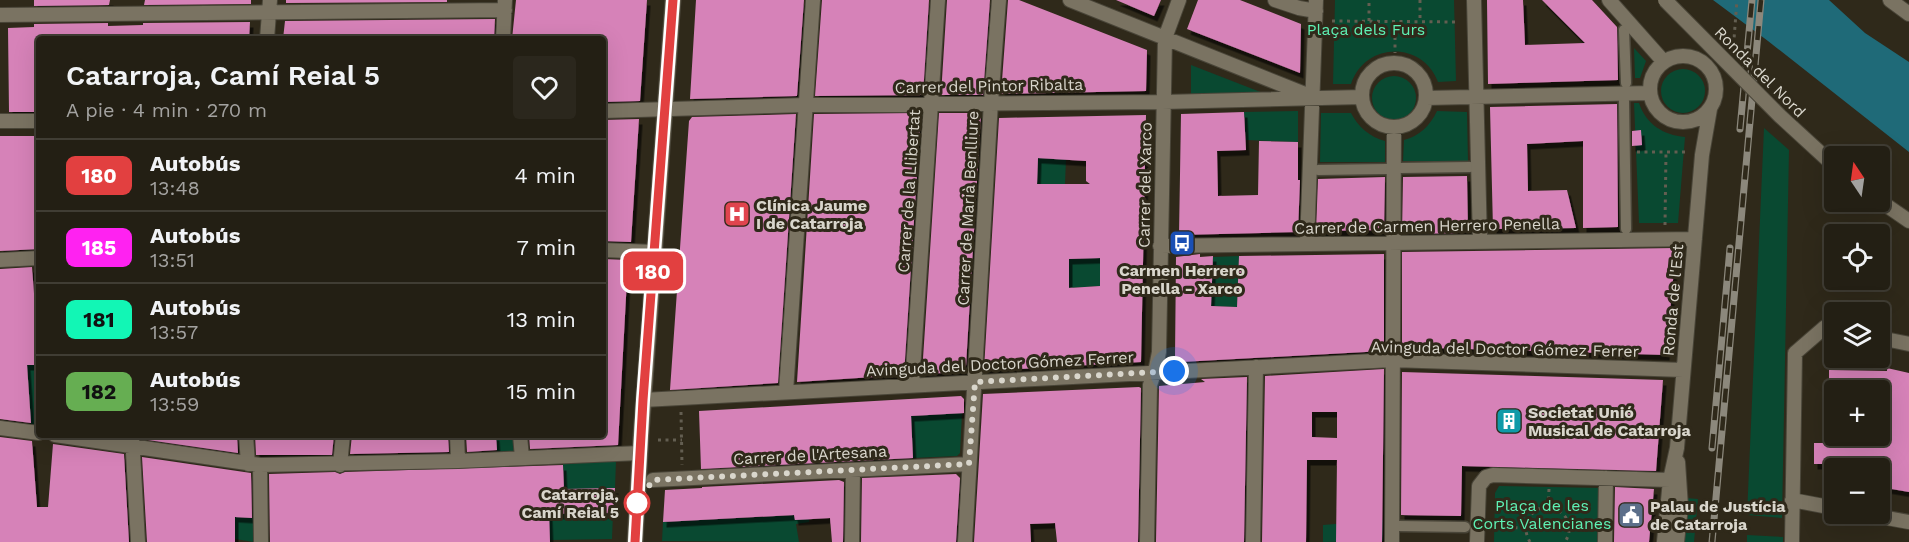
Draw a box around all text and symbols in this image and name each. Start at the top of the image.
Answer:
park label: Plaça dels Furs [1307,20,1425,39]
street label: Ronda del Nord [1711,23,1809,121]
button: heart [513,56,576,119]
text: Catarroja, Camí Reial 5 [66,59,380,92]
street label: Carrer del Pintor Ribalta [894,75,1084,97]
text: A pie · 4 min · 270 m [66,98,267,122]
street label: Carrer de la Llibertat [894,108,924,273]
street label: Carrer de Marià Benlliure [953,110,983,306]
street label: Carrer del Xarco [1134,122,1156,248]
north arrow [1824,146,1890,212]
map controls [1824,146,1890,524]
text: Autobús [150,151,240,176]
text: 180 [81,163,117,188]
text: 4 min [515,163,576,188]
text: 13:48 [150,176,200,200]
place label: Clínica Jaume I de Catarroja [756,196,867,233]
hospital icon: Clínica Jaume I de Catarroja [722,199,752,229]
street label: Carrer de Carmen Herrero Penella [1294,214,1560,238]
text: Autobús [150,223,240,248]
button: locate [1824,224,1890,290]
bus stop icon: Carmen Herrero Penella - Xarco [1167,228,1197,258]
text: 185 [82,235,116,260]
text: 7 min [516,235,576,260]
street label: Ronda de l'Est [1659,243,1687,357]
text: 13:51 [150,248,195,272]
line badge: 180 [618,252,688,290]
text: 180 [635,259,671,284]
place label: Carmen Herrero Penella - Xarco [1119,261,1246,298]
text: Autobús [150,295,240,320]
button: layers [1824,302,1890,368]
text: 181 [83,307,115,332]
text: 13 min [507,307,576,332]
text: 13:57 [150,320,198,344]
street label: Avinguda del Doctor Gómez Ferrer [1371,337,1640,361]
street label: Avinguda del Doctor Gómez Ferrer [865,347,1135,381]
your location [1159,356,1189,386]
text: Autobús [150,367,240,392]
text: 182 [82,379,116,404]
text: 15 min [507,379,576,404]
button: + [1824,380,1890,446]
text: 13:59 [150,392,199,416]
place label: Societat Unió Musical de Catarroja [1528,403,1692,440]
building icon: Societat Unió Musical de Catarroja [1494,406,1524,436]
street label: Carrer de l'Artesana [733,441,887,469]
button: − [1824,458,1890,524]
place label: Catarroja, Camí Reial 5 [522,485,619,522]
marker: Catarroja, Camí Reial 5 [624,490,650,516]
park label: Plaça de les Corts Valencianes [1472,496,1612,533]
place label: Palau de Justícia de Catarroja [1650,497,1786,534]
public building icon: Palau de Justícia de Catarroja [1616,500,1646,530]

